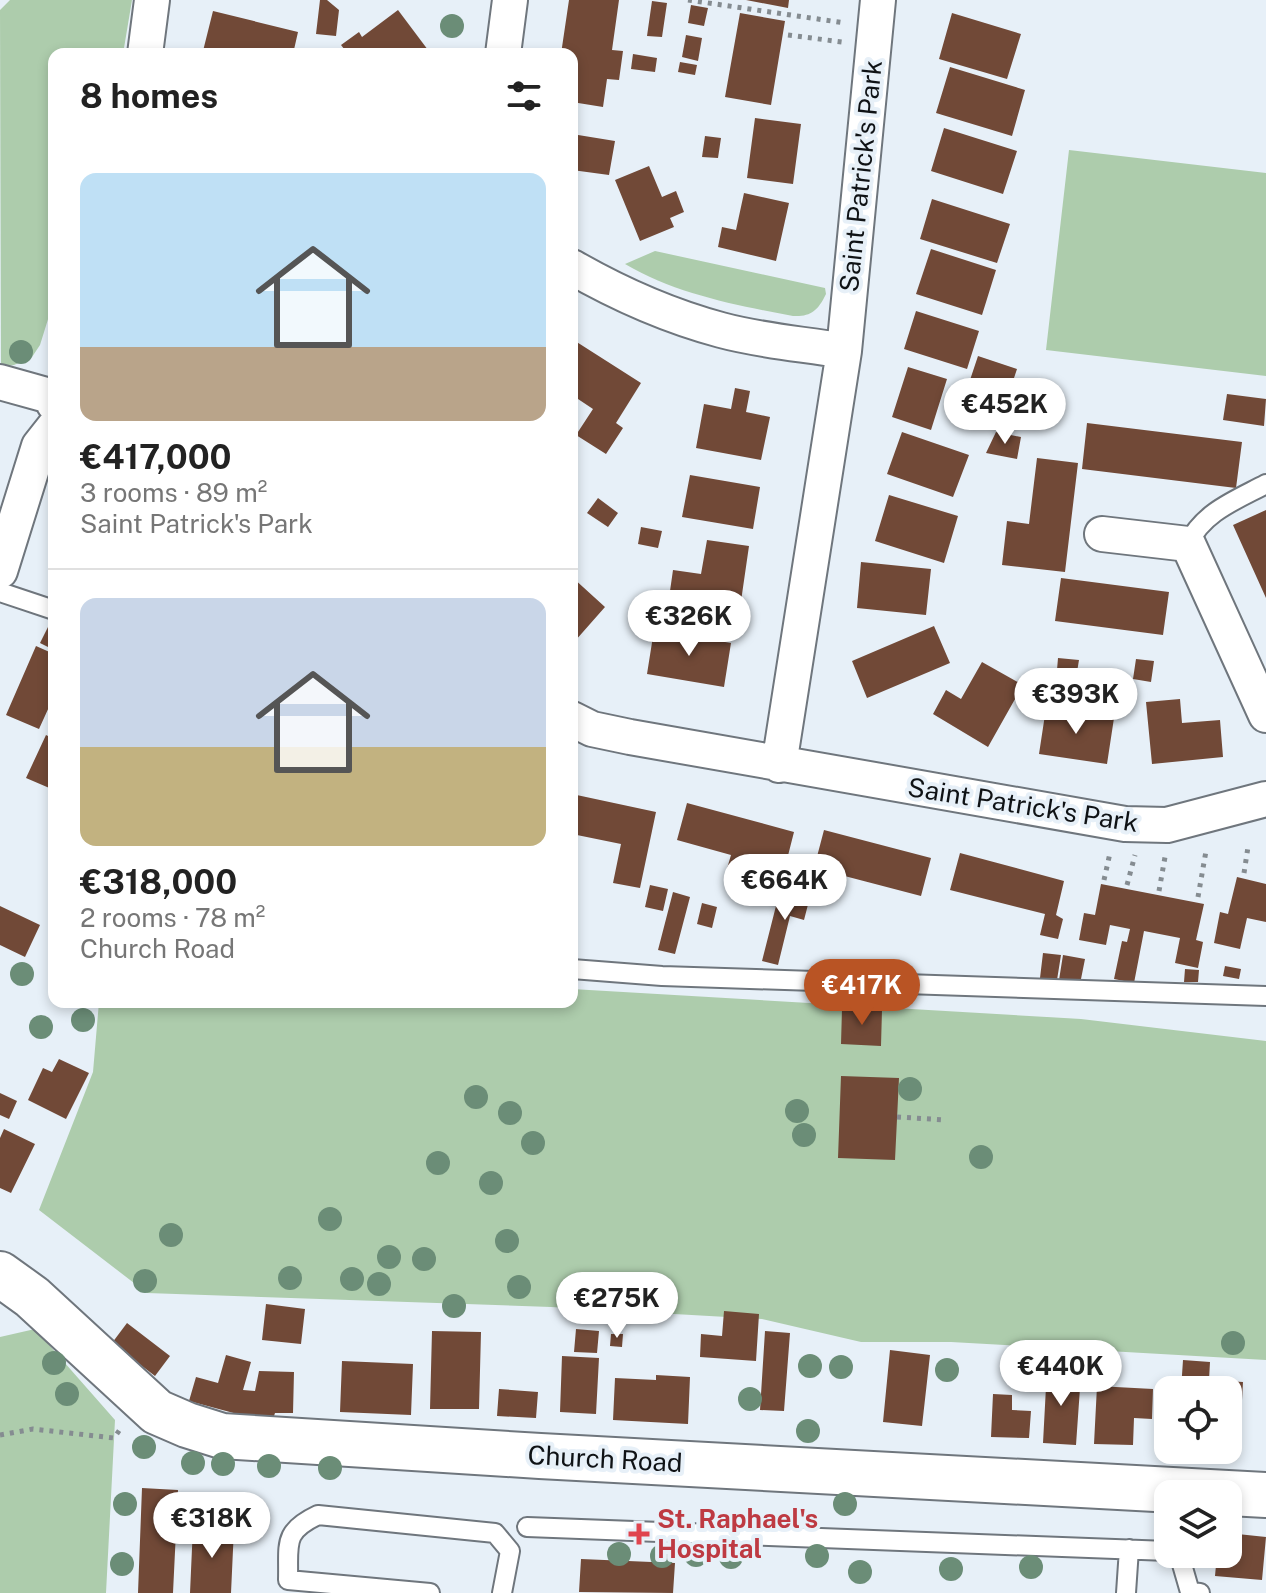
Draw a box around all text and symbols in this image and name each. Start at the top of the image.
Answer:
street label: Saint Patrick's Park [833,59,888,293]
icon: filters [502,74,546,118]
text: 8 homes [80,76,218,116]
icon: home [241,225,385,369]
pin: €452K [949,378,1061,446]
text: €452K [962,388,1048,419]
text: €417,000 [80,437,231,477]
text: 3 rooms · 89 m² [80,477,267,508]
text: Saint Patrick's Park [80,508,313,539]
pin: €326K [633,590,745,658]
text: €326K [646,600,732,631]
icon: home [241,650,385,794]
pin: €393K [1020,668,1132,736]
text: €393K [1032,678,1120,709]
street label: Saint Patrick's Park [906,771,1140,838]
pin: €664K [729,854,841,922]
text: €318,000 [80,862,237,902]
text: €664K [742,864,828,895]
text: 2 rooms · 78 m² [80,902,265,933]
text: Church Road [80,933,235,964]
pin: €417K [806,959,918,1027]
text: €417K [822,969,902,1000]
pin: €275K [561,1272,673,1340]
text: €275K [574,1282,660,1313]
pin: €440K [1005,1340,1117,1408]
text: €440K [1018,1350,1104,1381]
map controls [1154,1376,1242,1568]
button: locate [1154,1376,1242,1464]
street label: Church Road [527,1439,683,1478]
button: layers [1154,1480,1242,1568]
pin: €318K [156,1492,268,1560]
text: €318K [171,1502,253,1533]
place label: St. Raphael's Hospital [657,1503,818,1564]
marker: St. Raphael's Hospital [628,1523,650,1545]

